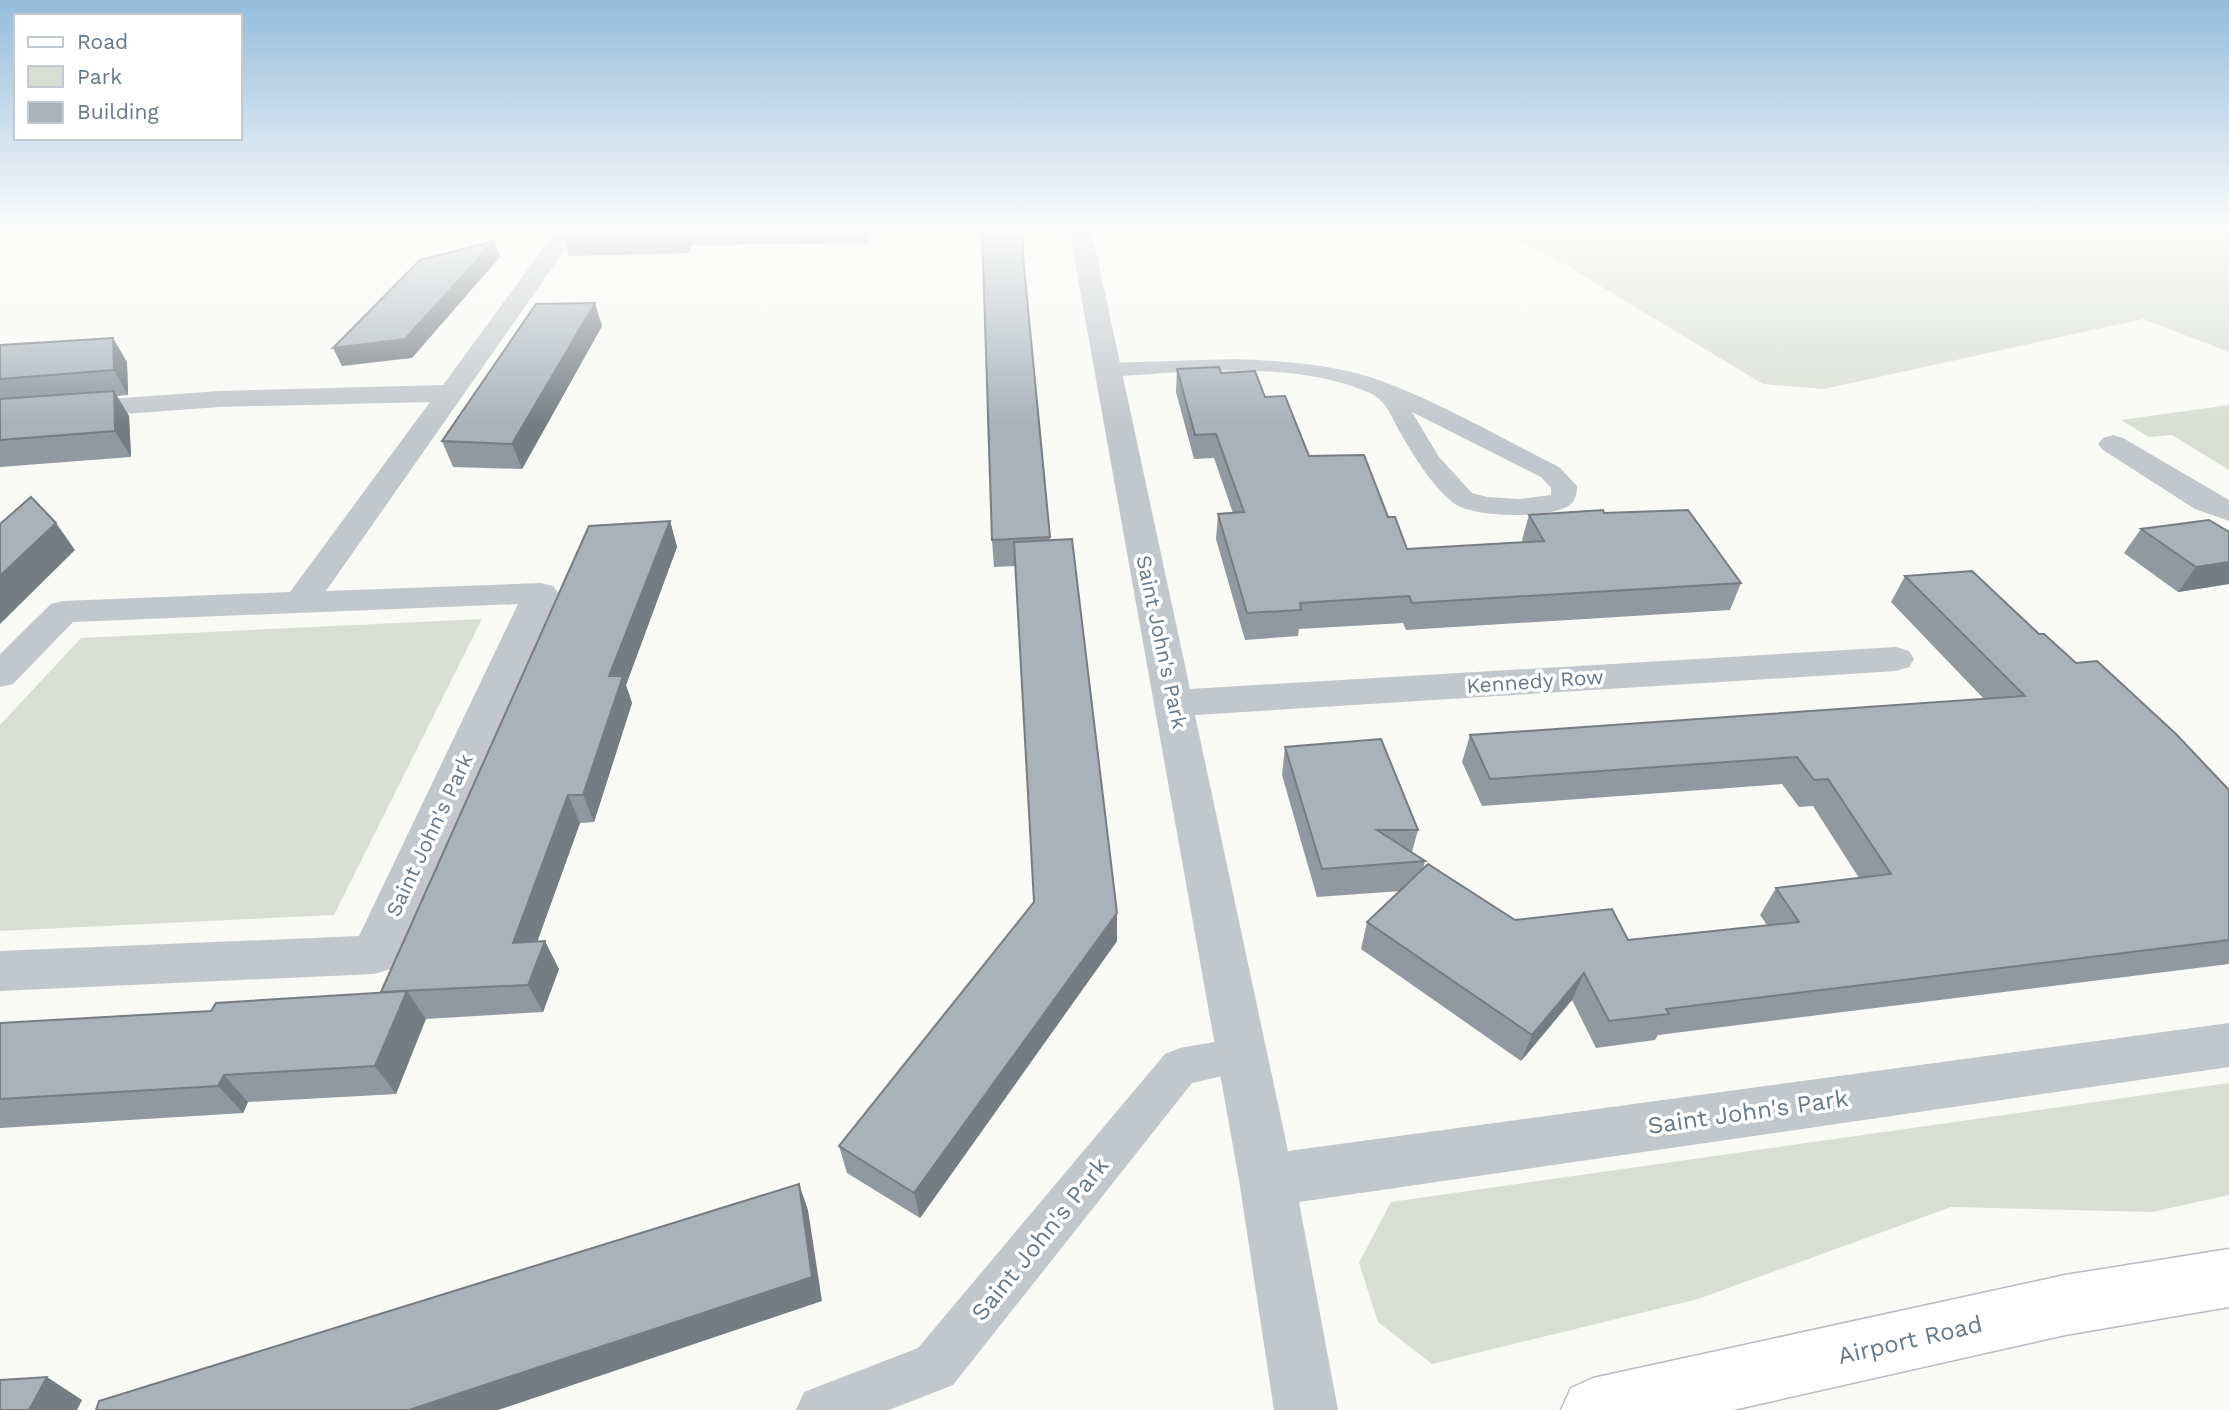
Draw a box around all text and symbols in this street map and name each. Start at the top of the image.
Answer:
legend [14,14,242,140]
text: Road [77,29,128,54]
text: Park [77,64,122,89]
text: Building [77,99,159,124]
street label: Saint John's Park [1131,553,1193,731]
street label: Kennedy Row [1466,664,1604,698]
street label: Saint John's Park [380,749,478,920]
street label: Saint John's Park [1646,1084,1850,1140]
street label: Saint John's Park [966,1151,1115,1326]
street label: Airport Road [1835,1310,1985,1370]

